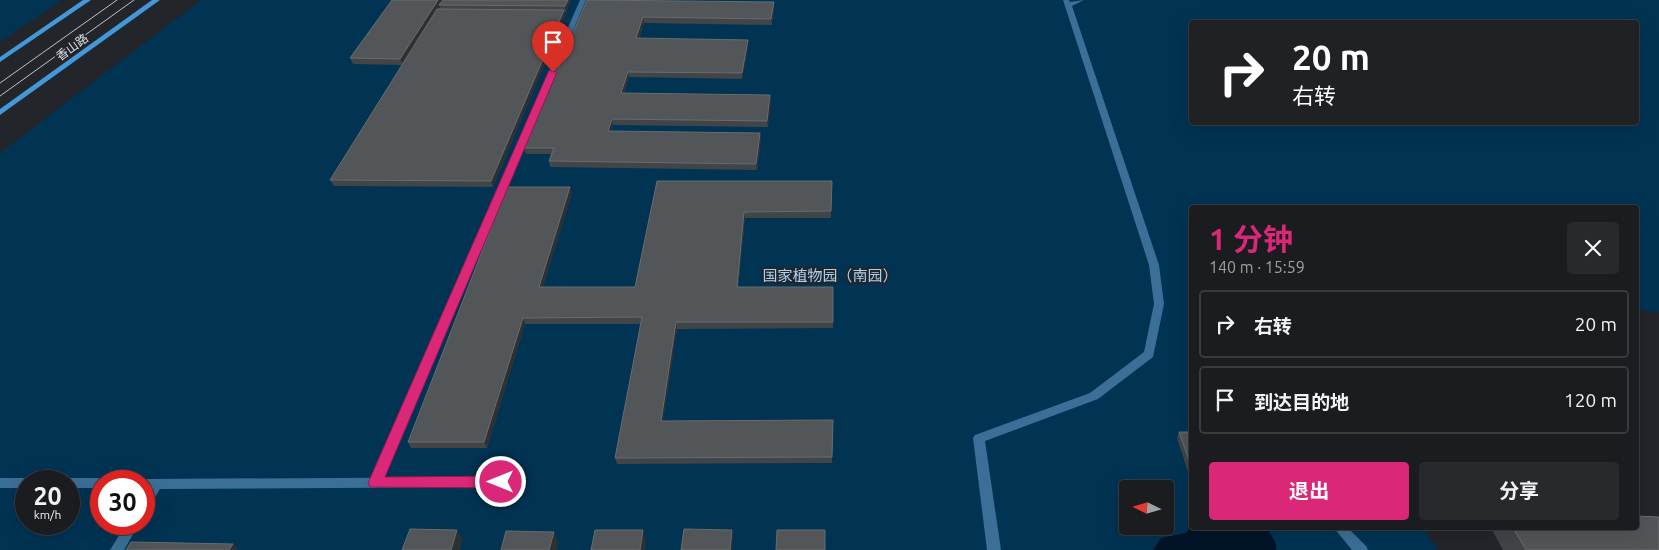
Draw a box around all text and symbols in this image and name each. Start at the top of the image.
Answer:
pin [532,21,574,72]
icon: arrive [539,28,567,56]
street label: 香山路 [54,31,90,63]
text: 20 m [1292,37,1370,77]
icon: right [1209,40,1274,105]
text: 右转 [1292,83,1336,108]
text: 1 分钟 [1209,222,1293,256]
button: close [1567,222,1619,274]
text: 140 m · 15:59 [1209,258,1305,276]
park label: 国家植物园（南园） [762,267,898,284]
icon: right [1211,310,1239,338]
text: 20 m [1575,313,1617,335]
text: 右转 [1254,315,1292,337]
icon: arrive [1211,386,1239,414]
text: 120 m [1564,389,1617,411]
text: 到达目的地 [1254,391,1349,413]
position arrow [474,455,526,507]
button: 退出 [1209,462,1409,520]
button: 分享 [1419,462,1619,520]
speed limit sign: 30 [90,470,155,535]
north arrow [1119,480,1174,535]
map controls [1119,480,1174,535]
text: 20 [33,482,62,510]
text: km/h [34,508,61,521]

